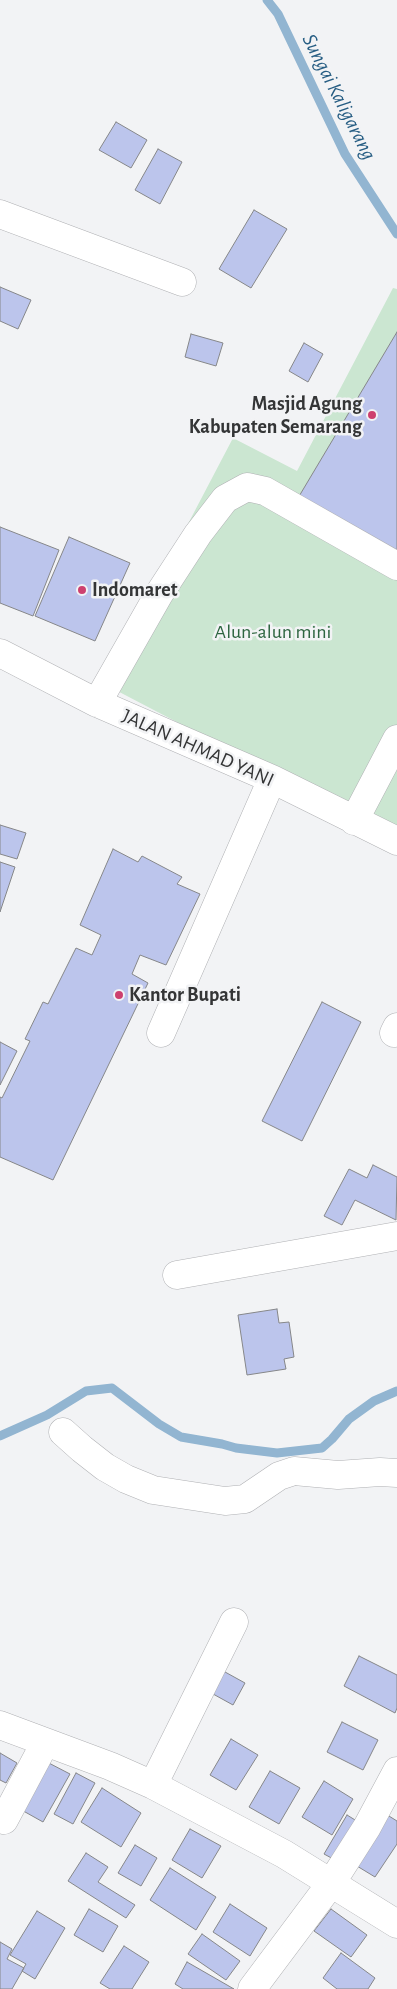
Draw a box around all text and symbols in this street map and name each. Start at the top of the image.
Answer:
water label: Sungai Kaligarang [296,30,382,164]
place label: Masjid Agung Kabupaten Semarang [189,392,362,439]
marker: Masjid Agung Kabupaten Semarang [366,409,378,421]
place label: Indomaret [92,578,177,602]
marker: Indomaret [76,584,88,596]
park label: Alun-alun mini [215,620,331,644]
street label: JALAN AHMAD YANI [118,704,278,792]
place label: Kantor Bupati [129,983,241,1007]
marker: Kantor Bupati [113,989,125,1001]

